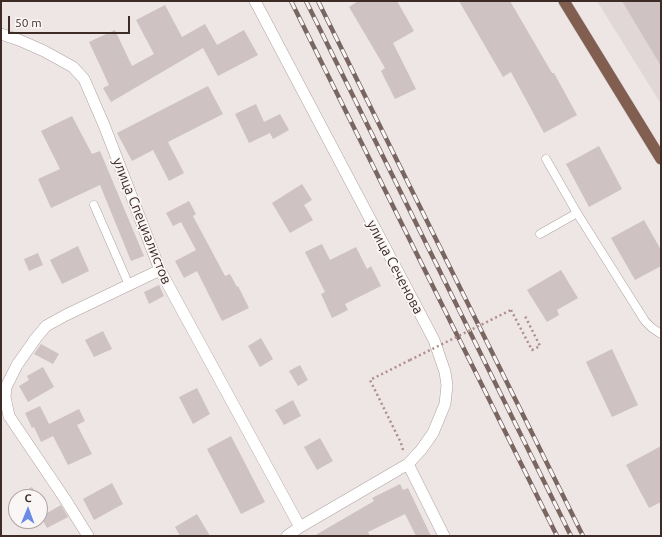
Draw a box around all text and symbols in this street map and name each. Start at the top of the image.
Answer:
scale bar [10,8,132,34]
text: 50 m [15,16,42,29]
street label: улица Специалистов [109,155,175,287]
street label: улица Сеченова [363,217,427,317]
north arrow [8,489,48,529]
text: С [25,492,32,504]

